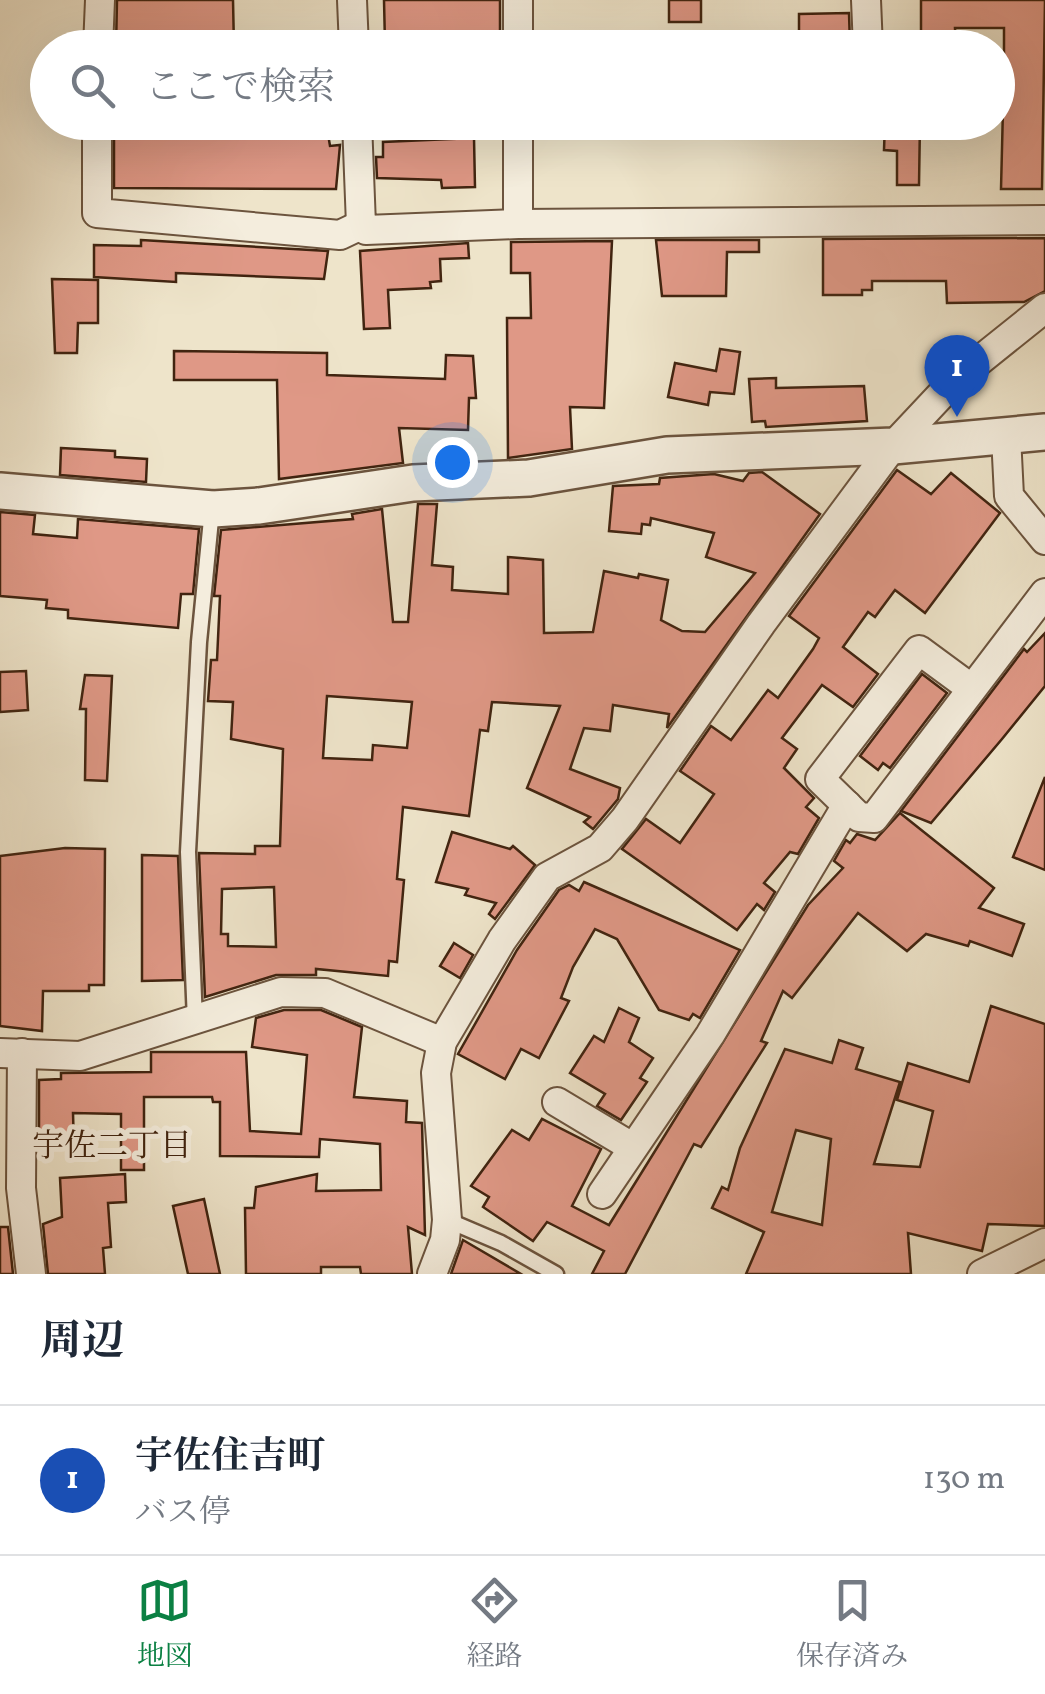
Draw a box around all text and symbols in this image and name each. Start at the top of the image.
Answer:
search box [30,30,1015,140]
icon: search [65,58,120,113]
text: ここで検索 [145,63,335,116]
pin: 1 [924,334,990,417]
your location [427,437,478,488]
district label: 宇佐二丁目 [32,1126,192,1170]
text: 周辺 [40,1314,124,1373]
text: 宇佐住吉町 [135,1432,325,1485]
text: 1 [66,1458,79,1502]
text: 130 m [923,1458,1005,1502]
text: バス停 [135,1492,231,1536]
tab: 地図 [137,1573,193,1677]
tab: 経路 [466,1573,522,1677]
tab: 保存済み [796,1573,908,1677]

